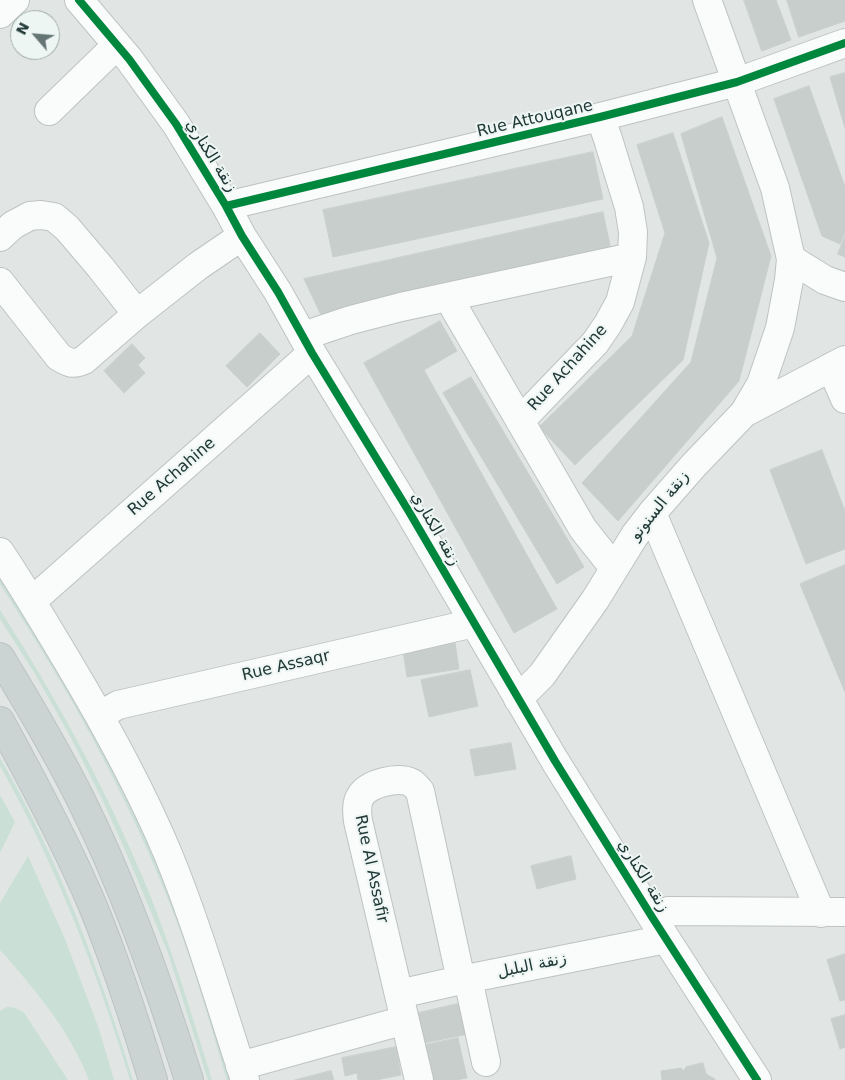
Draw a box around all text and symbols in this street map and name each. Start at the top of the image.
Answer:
north arrow [10,10,60,60]
text: N [13,20,32,37]
street label: Rue Attouqane [475,96,595,142]
street label: زنقة الكناري [181,116,241,196]
street label: Rue Achahine [524,321,612,415]
street label: Rue Achahine [124,434,220,520]
street label: زنقة السنونو [626,468,694,544]
street label: زنقة الكناري [406,489,464,569]
street label: Rue Assaqr [240,647,332,685]
street label: Rue Al Assafir [350,813,392,925]
street label: زنقة الكناري [613,836,673,916]
street label: زنقة البلبل [496,949,568,983]

